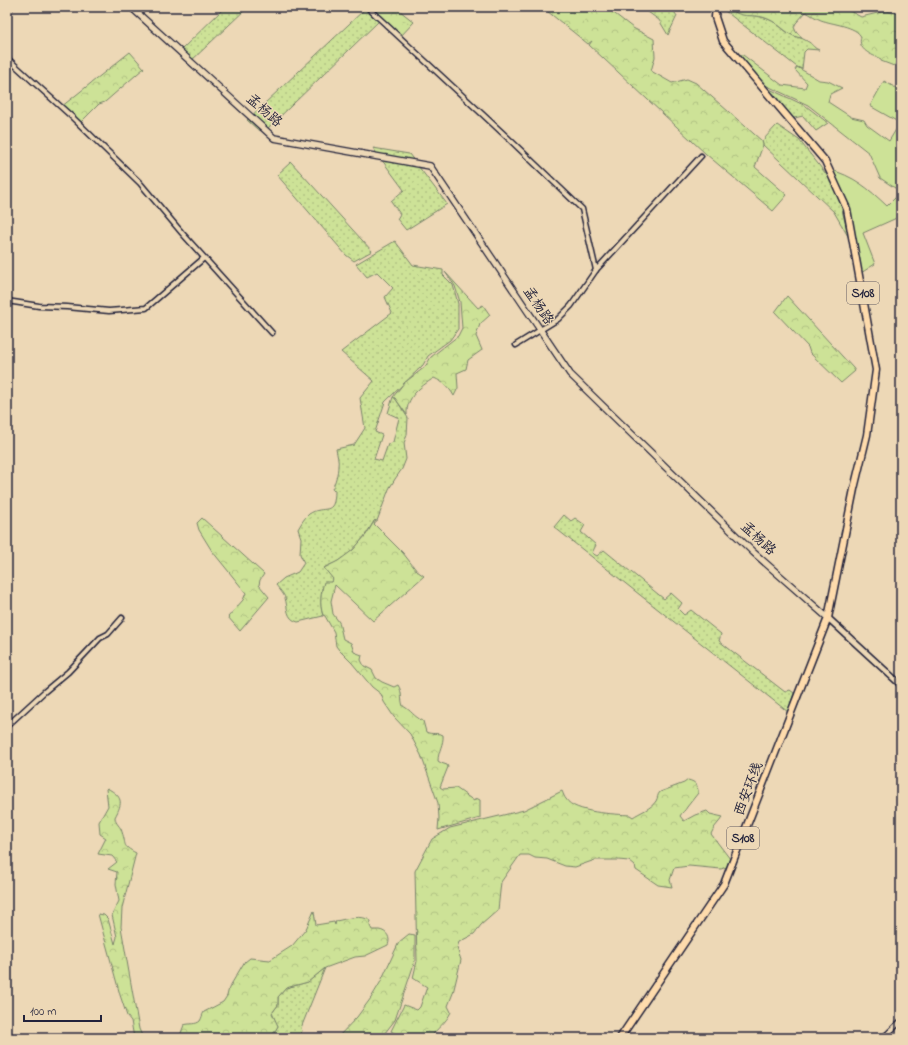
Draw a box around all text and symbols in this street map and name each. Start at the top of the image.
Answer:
street label: 孟杨路 [241,89,287,133]
road number: S108 [847,282,879,304]
street label: 孟杨路 [518,283,558,329]
street label: 孟杨路 [735,517,781,561]
street label: 西安环线 [729,759,769,819]
road number: S108 [727,827,759,849]
scale bar [24,997,101,1023]
text: 100 m [30,1003,57,1021]

